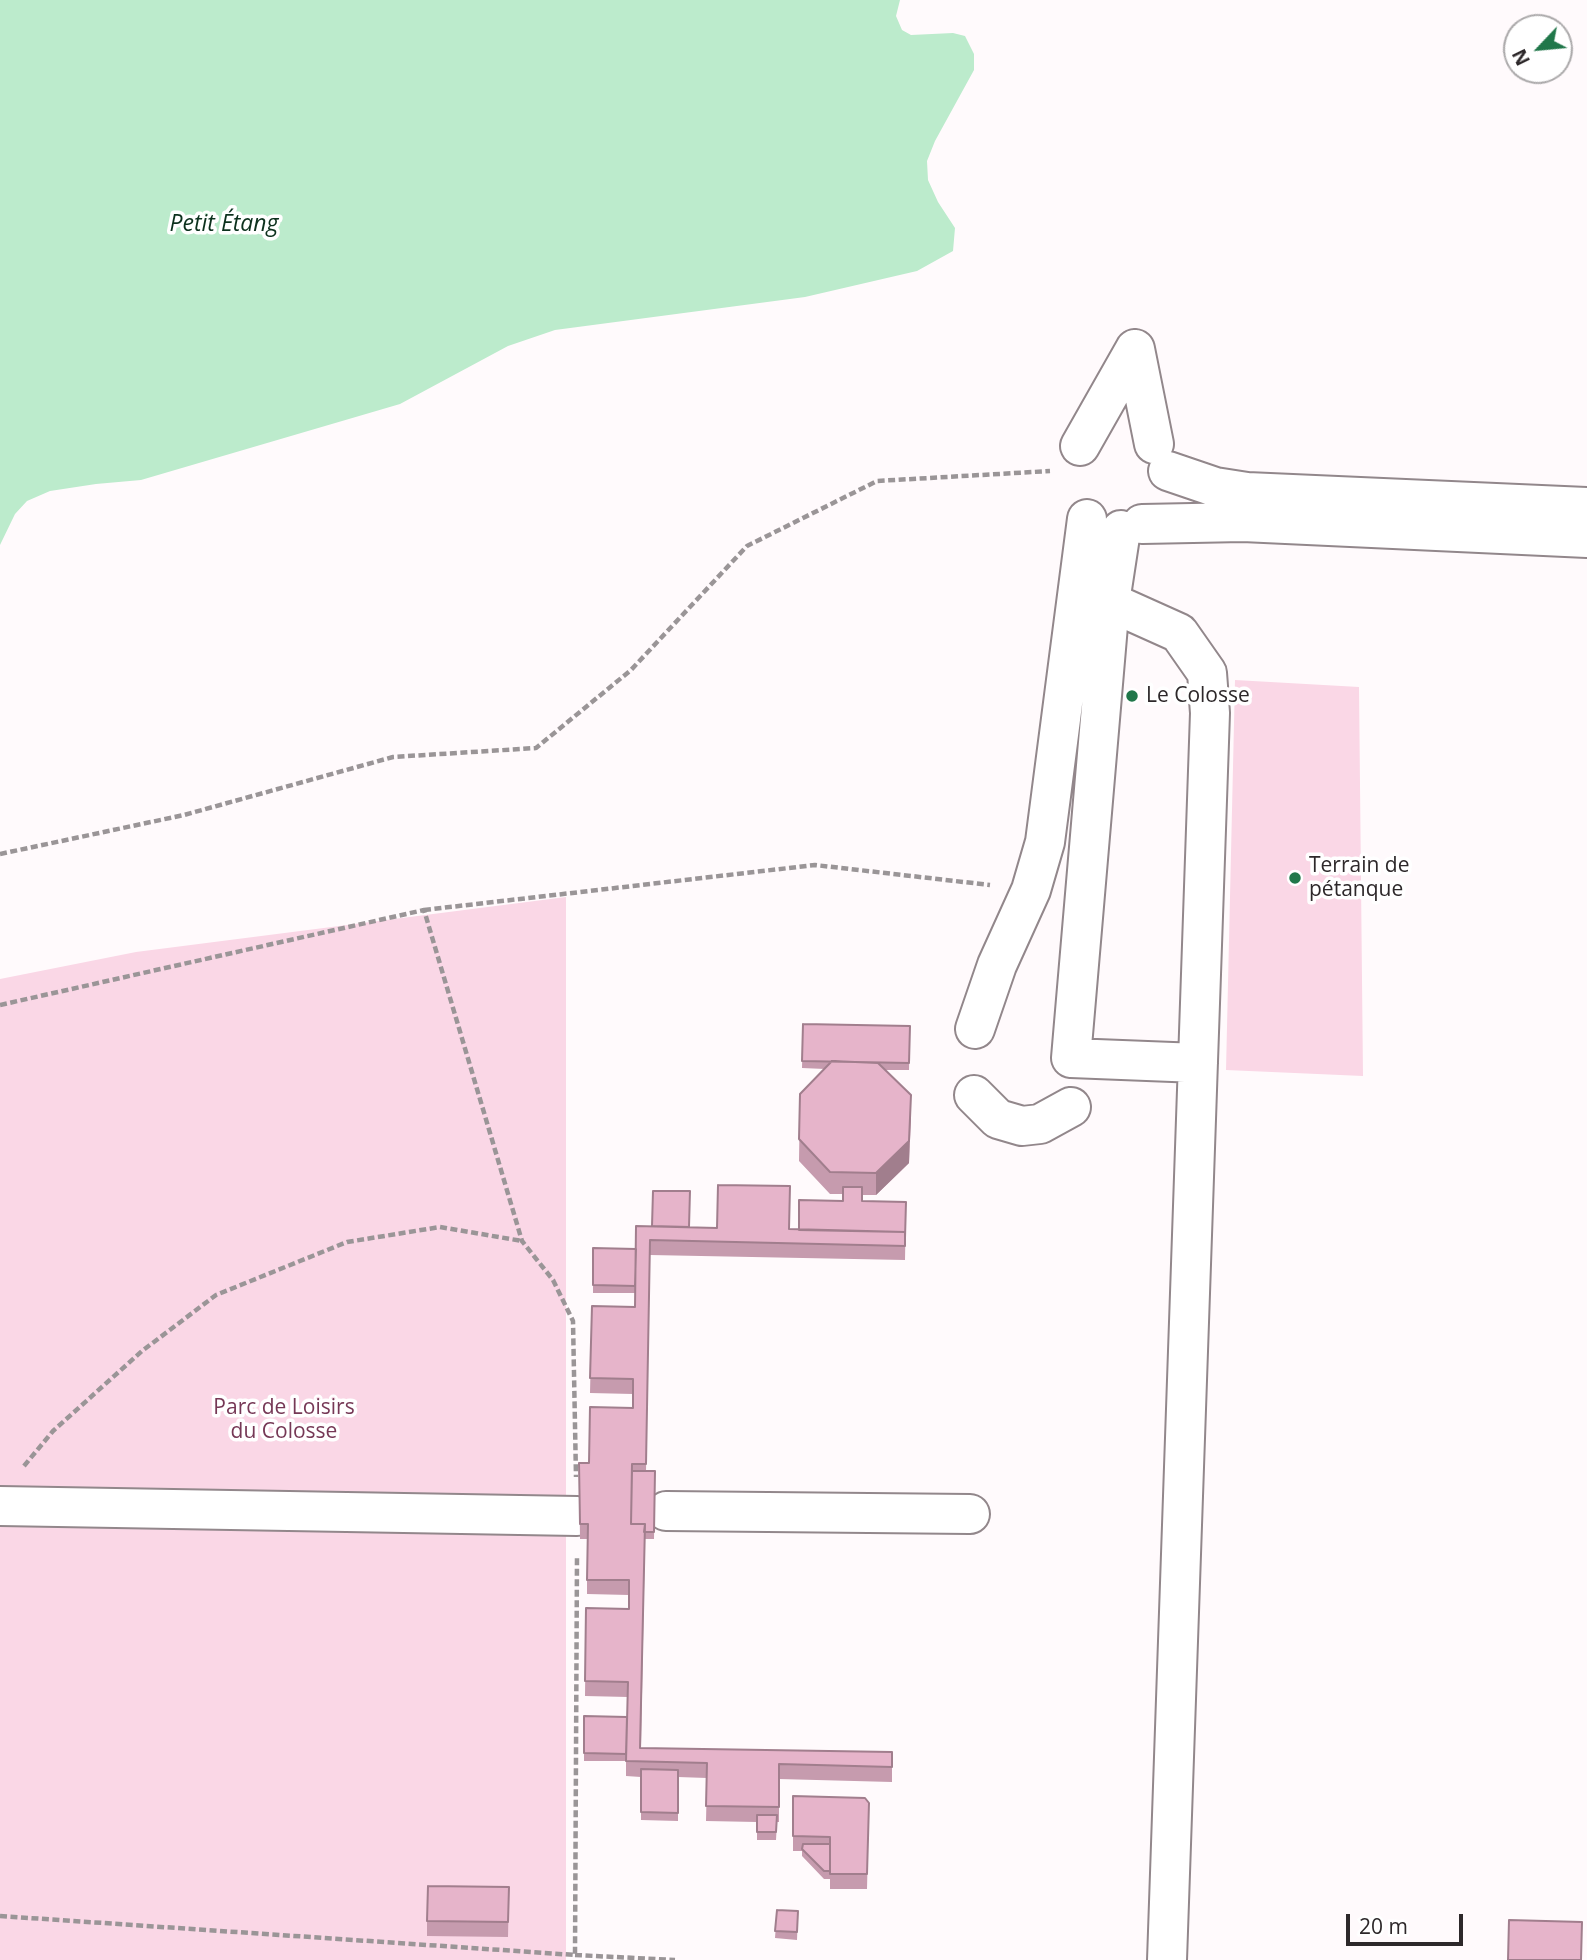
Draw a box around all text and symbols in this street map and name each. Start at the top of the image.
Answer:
north arrow [1503,14,1573,84]
text: N [1506,45,1536,70]
water label: Petit Étang [169,210,279,238]
place label: Le Colosse [1146,683,1250,709]
marker: Le Colosse [1124,688,1140,704]
place label: Terrain de pétanque [1309,853,1409,903]
marker: Terrain de pétanque [1287,870,1303,886]
park label: Parc de Loisirs du Colosse [213,1395,355,1445]
scale bar [1349,1900,1466,1944]
text: 20 m [1359,1912,1408,1940]

